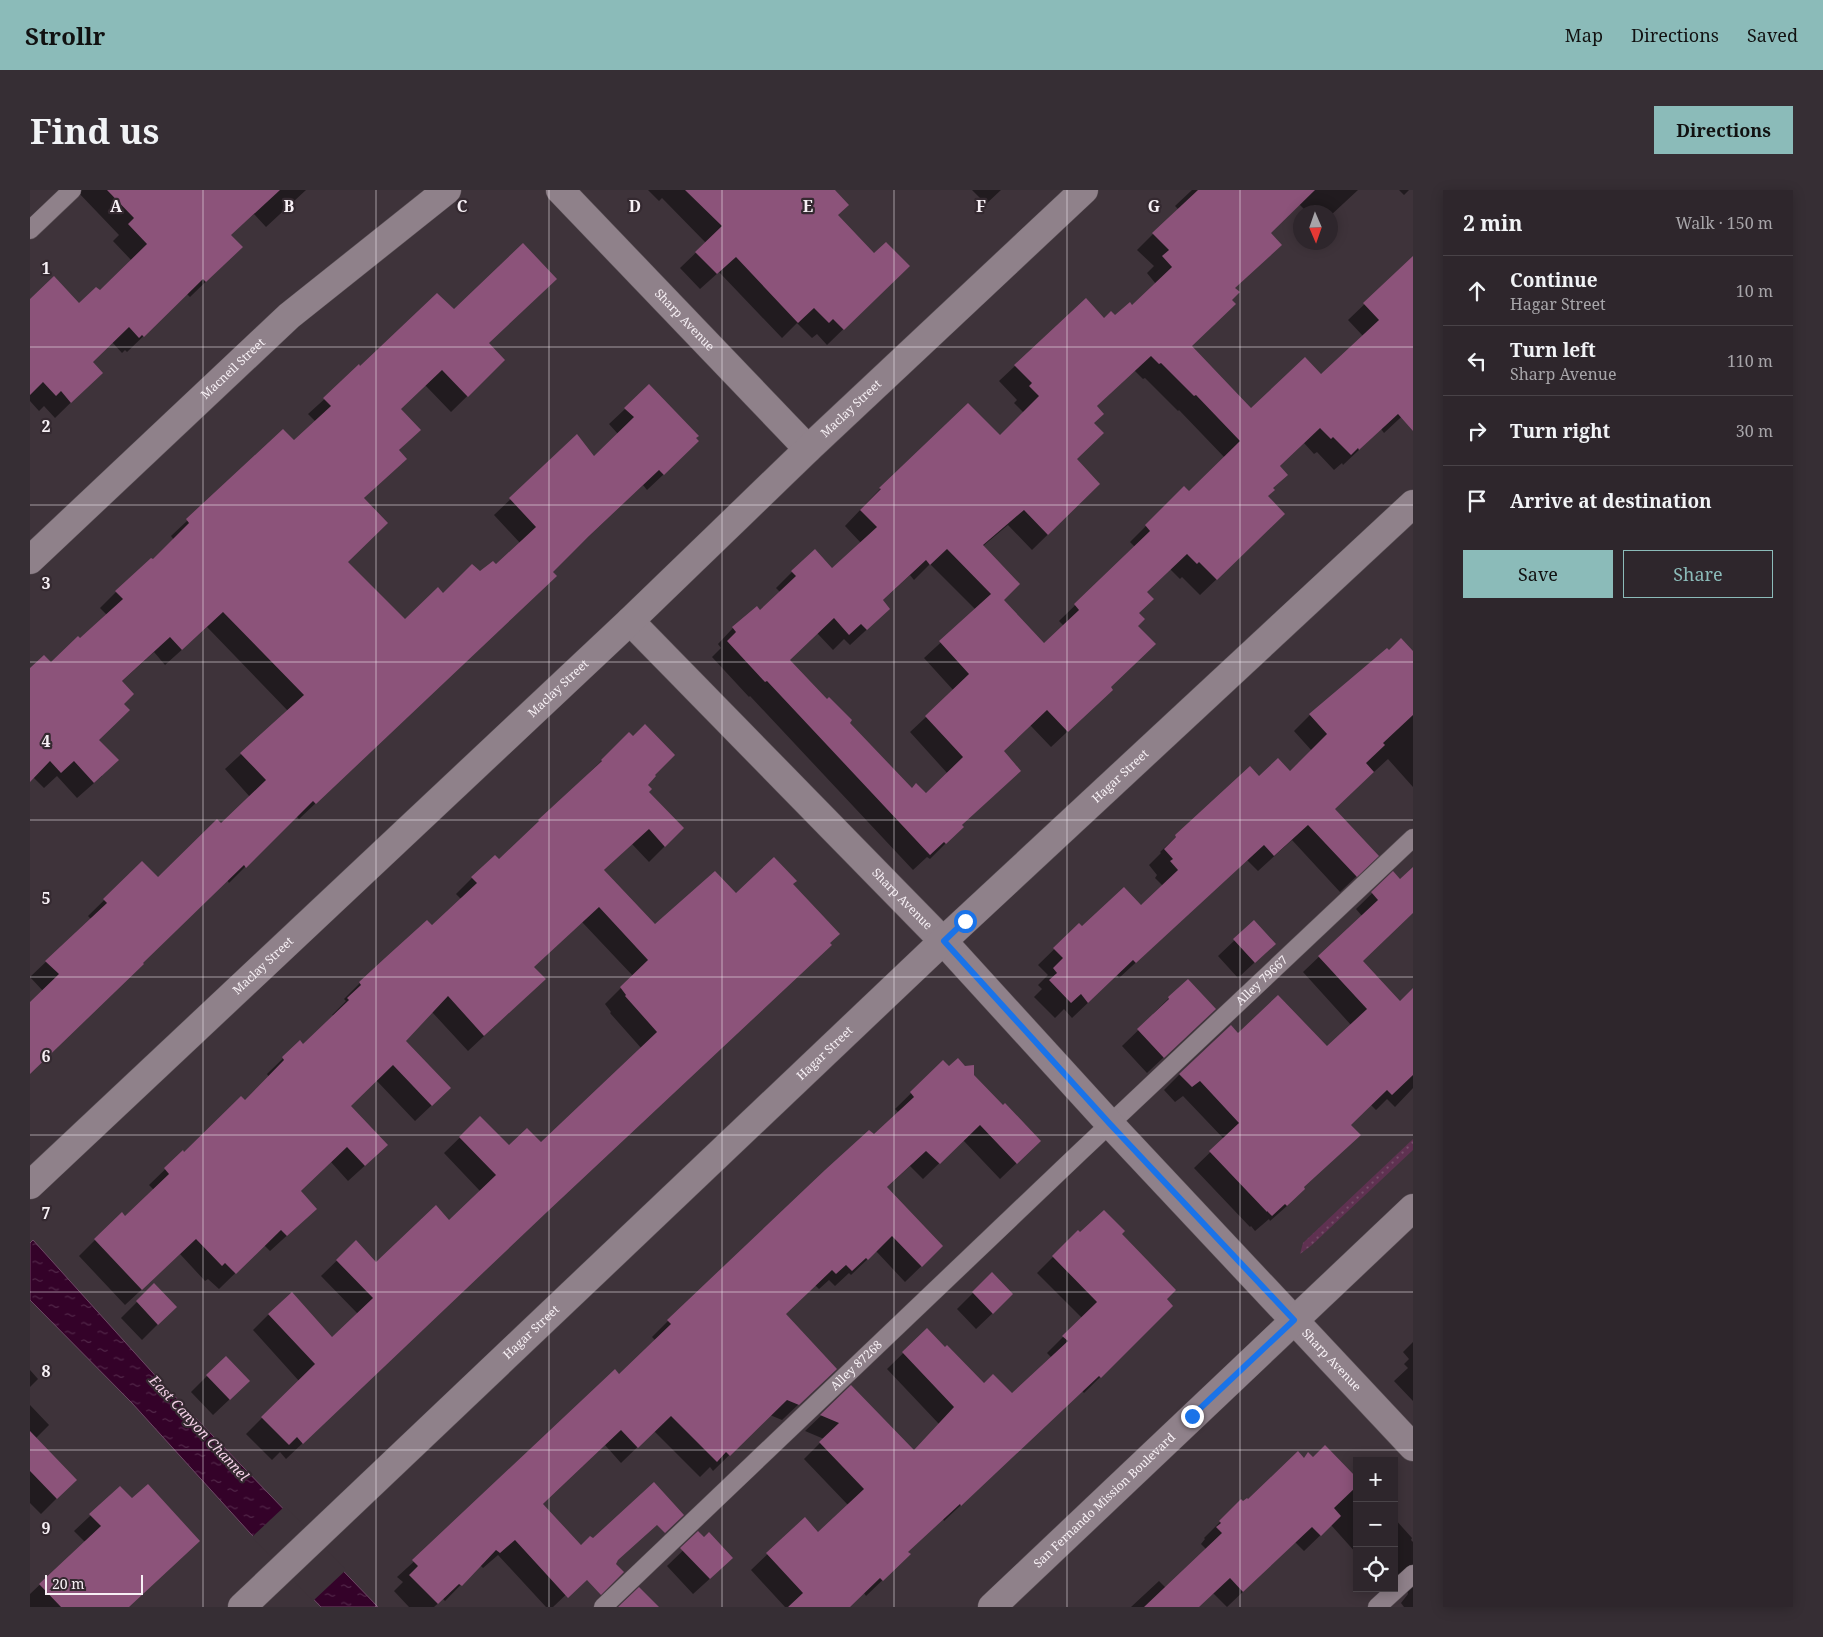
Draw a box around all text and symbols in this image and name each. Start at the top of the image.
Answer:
text: Strollr [25,19,105,52]
text: Map [1565,23,1603,47]
text: Directions [1631,23,1719,47]
text: Saved [1747,23,1798,47]
button: Directions [1654,106,1793,154]
text: Find us [30,107,159,154]
text: A [110,195,123,217]
text: B [284,195,295,217]
text: C [457,195,468,217]
text: D [629,195,641,217]
text: E [803,195,813,217]
text: F [976,195,986,217]
text: G [1148,195,1160,217]
north arrow [1293,205,1338,250]
text: 2 min [1463,209,1522,237]
text: Walk · 150 m [1676,212,1773,234]
text: 1 [41,257,51,279]
text: Continue [1510,267,1598,293]
icon: ahead [1463,277,1491,305]
text: 10 m [1736,280,1773,302]
street label: Sharp Avenue [651,285,719,354]
text: Hagar Street [1510,293,1606,315]
street label: Macneil Street [197,334,269,403]
text: Turn left [1510,337,1596,363]
icon: left [1463,347,1491,375]
text: 110 m [1727,350,1773,372]
text: Sharp Avenue [1510,363,1617,385]
street label: Maclay Street [817,376,885,441]
text: 2 [41,415,51,437]
icon: right [1463,417,1491,445]
text: Turn right [1510,418,1610,444]
text: 30 m [1736,420,1773,442]
icon: arrive [1463,487,1491,515]
text: Arrive at destination [1510,488,1712,514]
button: Save [1463,550,1613,598]
button: Share [1623,550,1773,598]
text: 3 [41,572,51,594]
street label: Maclay Street [524,655,592,721]
text: 4 [41,730,51,752]
street label: Hagar Street [1088,745,1152,806]
street label: Sharp Avenue [868,864,936,933]
text: 5 [41,887,51,909]
route start [954,910,977,933]
street label: Maclay Street [229,933,297,998]
street label: Alley 79667 [1232,951,1291,1009]
street label: Hagar Street [793,1022,856,1084]
text: 6 [41,1045,51,1067]
text: 7 [41,1202,51,1224]
street label: Hagar Street [499,1301,563,1363]
street label: Sharp Avenue [1298,1325,1365,1395]
street label: Alley 87268 [826,1336,886,1394]
text: 8 [41,1360,51,1382]
water label: East Canyon Channel [145,1370,254,1485]
route end [1181,1405,1204,1428]
street label: San Fernando Mission Boulevard [1030,1428,1179,1571]
map controls [1353,1457,1398,1592]
button: + [1353,1457,1398,1502]
button: − [1353,1502,1398,1547]
text: 9 [41,1517,51,1539]
button: locate [1353,1547,1398,1592]
scale bar [45,1572,142,1595]
text: 20 m [52,1574,85,1593]

